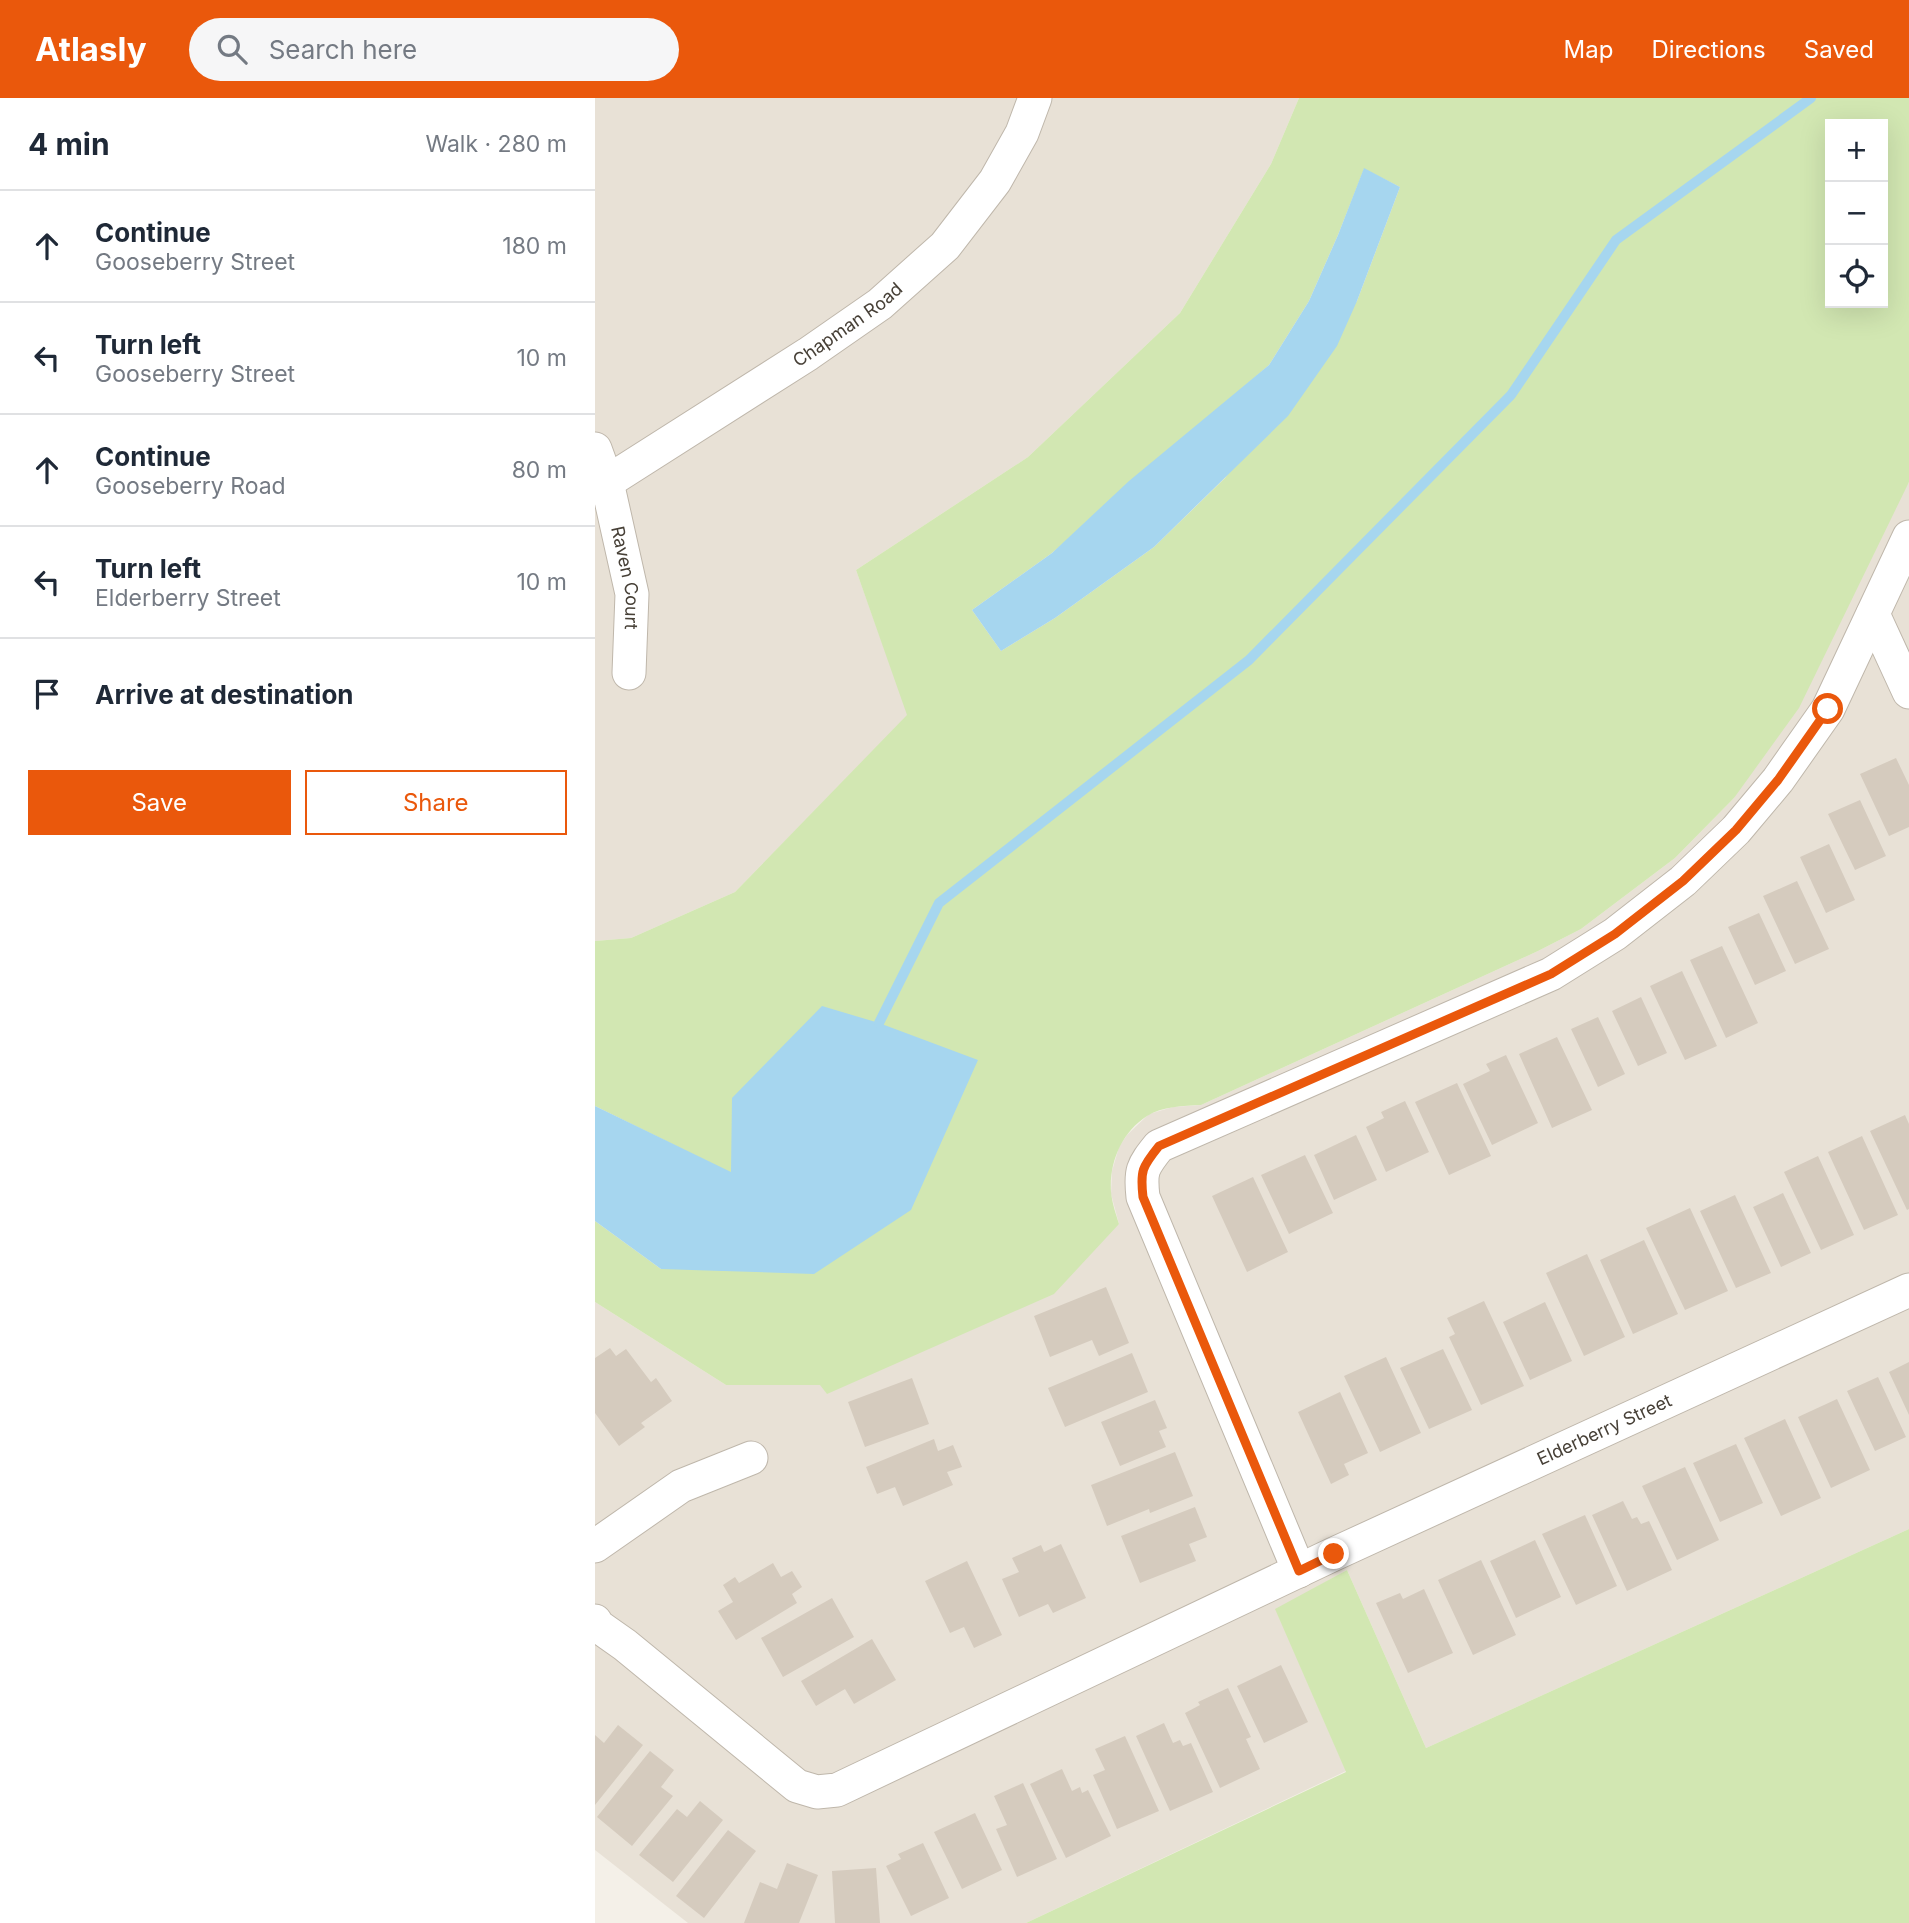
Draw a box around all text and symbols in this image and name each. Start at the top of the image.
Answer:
search box [189,18,679,81]
text: Atlasly [35,29,147,69]
icon: search [213,30,251,68]
text: Search here [269,34,417,65]
text: Map [1564,35,1613,64]
text: Directions [1651,35,1766,64]
text: Saved [1804,35,1874,64]
map controls [1825,119,1888,308]
button: + [1825,119,1888,182]
text: 4 min [28,126,110,162]
text: Walk · 280 m [425,130,567,158]
button: − [1825,182,1888,245]
text: Continue [95,217,211,248]
icon: ahead [28,227,66,265]
text: 180 m [502,232,567,260]
button: locate [1825,245,1888,308]
text: Gooseberry Street [95,248,295,276]
street label: Chapman Road [789,278,907,371]
text: Turn left [95,329,201,360]
icon: left [28,339,66,377]
text: 10 m [517,344,567,372]
text: Gooseberry Street [95,360,295,388]
text: Continue [95,441,211,472]
icon: ahead [28,451,66,489]
text: 80 m [512,456,567,484]
text: Gooseberry Road [95,472,286,500]
street label: Raven Court [607,524,643,630]
text: Turn left [95,553,201,584]
icon: left [28,563,66,601]
text: 10 m [517,568,567,596]
text: Elderberry Street [95,584,281,612]
icon: arrive [28,675,66,713]
text: Arrive at destination [95,679,354,710]
route start [1812,693,1843,724]
button: Save [28,770,291,835]
button: Share [305,770,567,835]
street label: Elderberry Street [1534,1389,1675,1469]
route end [1318,1538,1349,1569]

